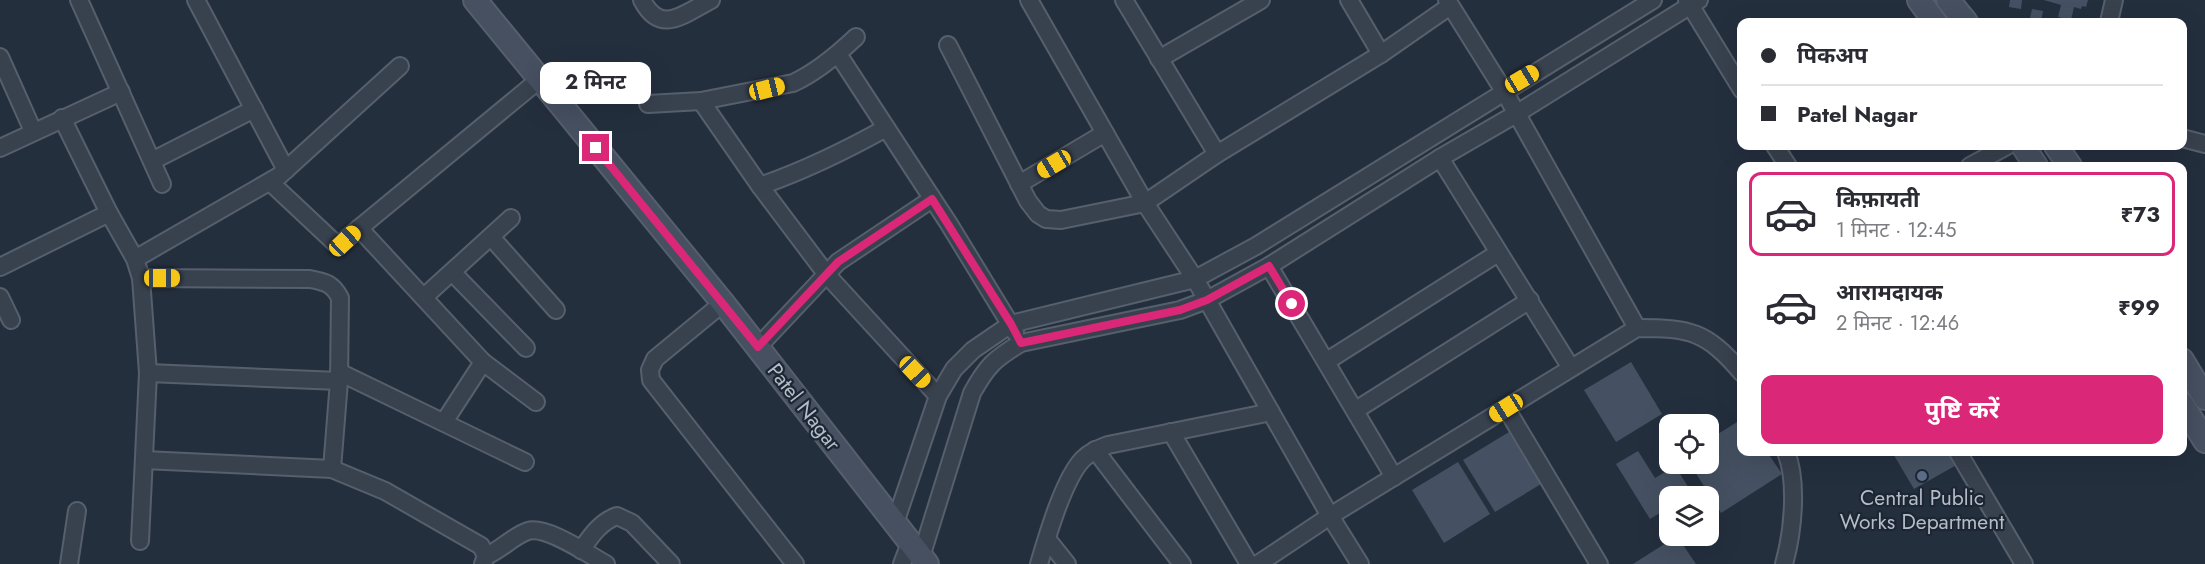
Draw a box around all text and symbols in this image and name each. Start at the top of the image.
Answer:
text: पिकअप [1797,39,1868,71]
callout: 2 मिनट [540,61,652,103]
car [1502,62,1542,96]
text: 2 मिनट [565,68,626,97]
car [747,76,787,102]
text: Patel Nagar [1797,98,1918,130]
route end [582,134,609,161]
car [1034,147,1074,181]
text: किफ़ायती [1836,183,1920,215]
icon: car [1764,187,1818,241]
text: ₹73 [2120,198,2160,230]
text: 1 मिनट · 12:45 [1836,216,1957,245]
car [326,222,364,260]
car [144,269,180,287]
text: आरामदायक [1836,276,1943,308]
icon: car [1764,280,1818,334]
route start [1278,290,1305,317]
text: ₹99 [2118,291,2160,323]
text: 2 मिनट · 12:46 [1836,309,1959,338]
car [896,353,934,391]
street label: Patel Nagar [760,357,848,458]
button: पुष्टि करें [1761,375,2163,444]
car [1486,391,1526,425]
map controls [1659,414,1719,546]
button: locate [1659,414,1719,474]
marker: Central Public Works Department [1915,469,1929,483]
place label: Central Public Works Department [1840,483,2004,537]
button: layers [1659,486,1719,546]

